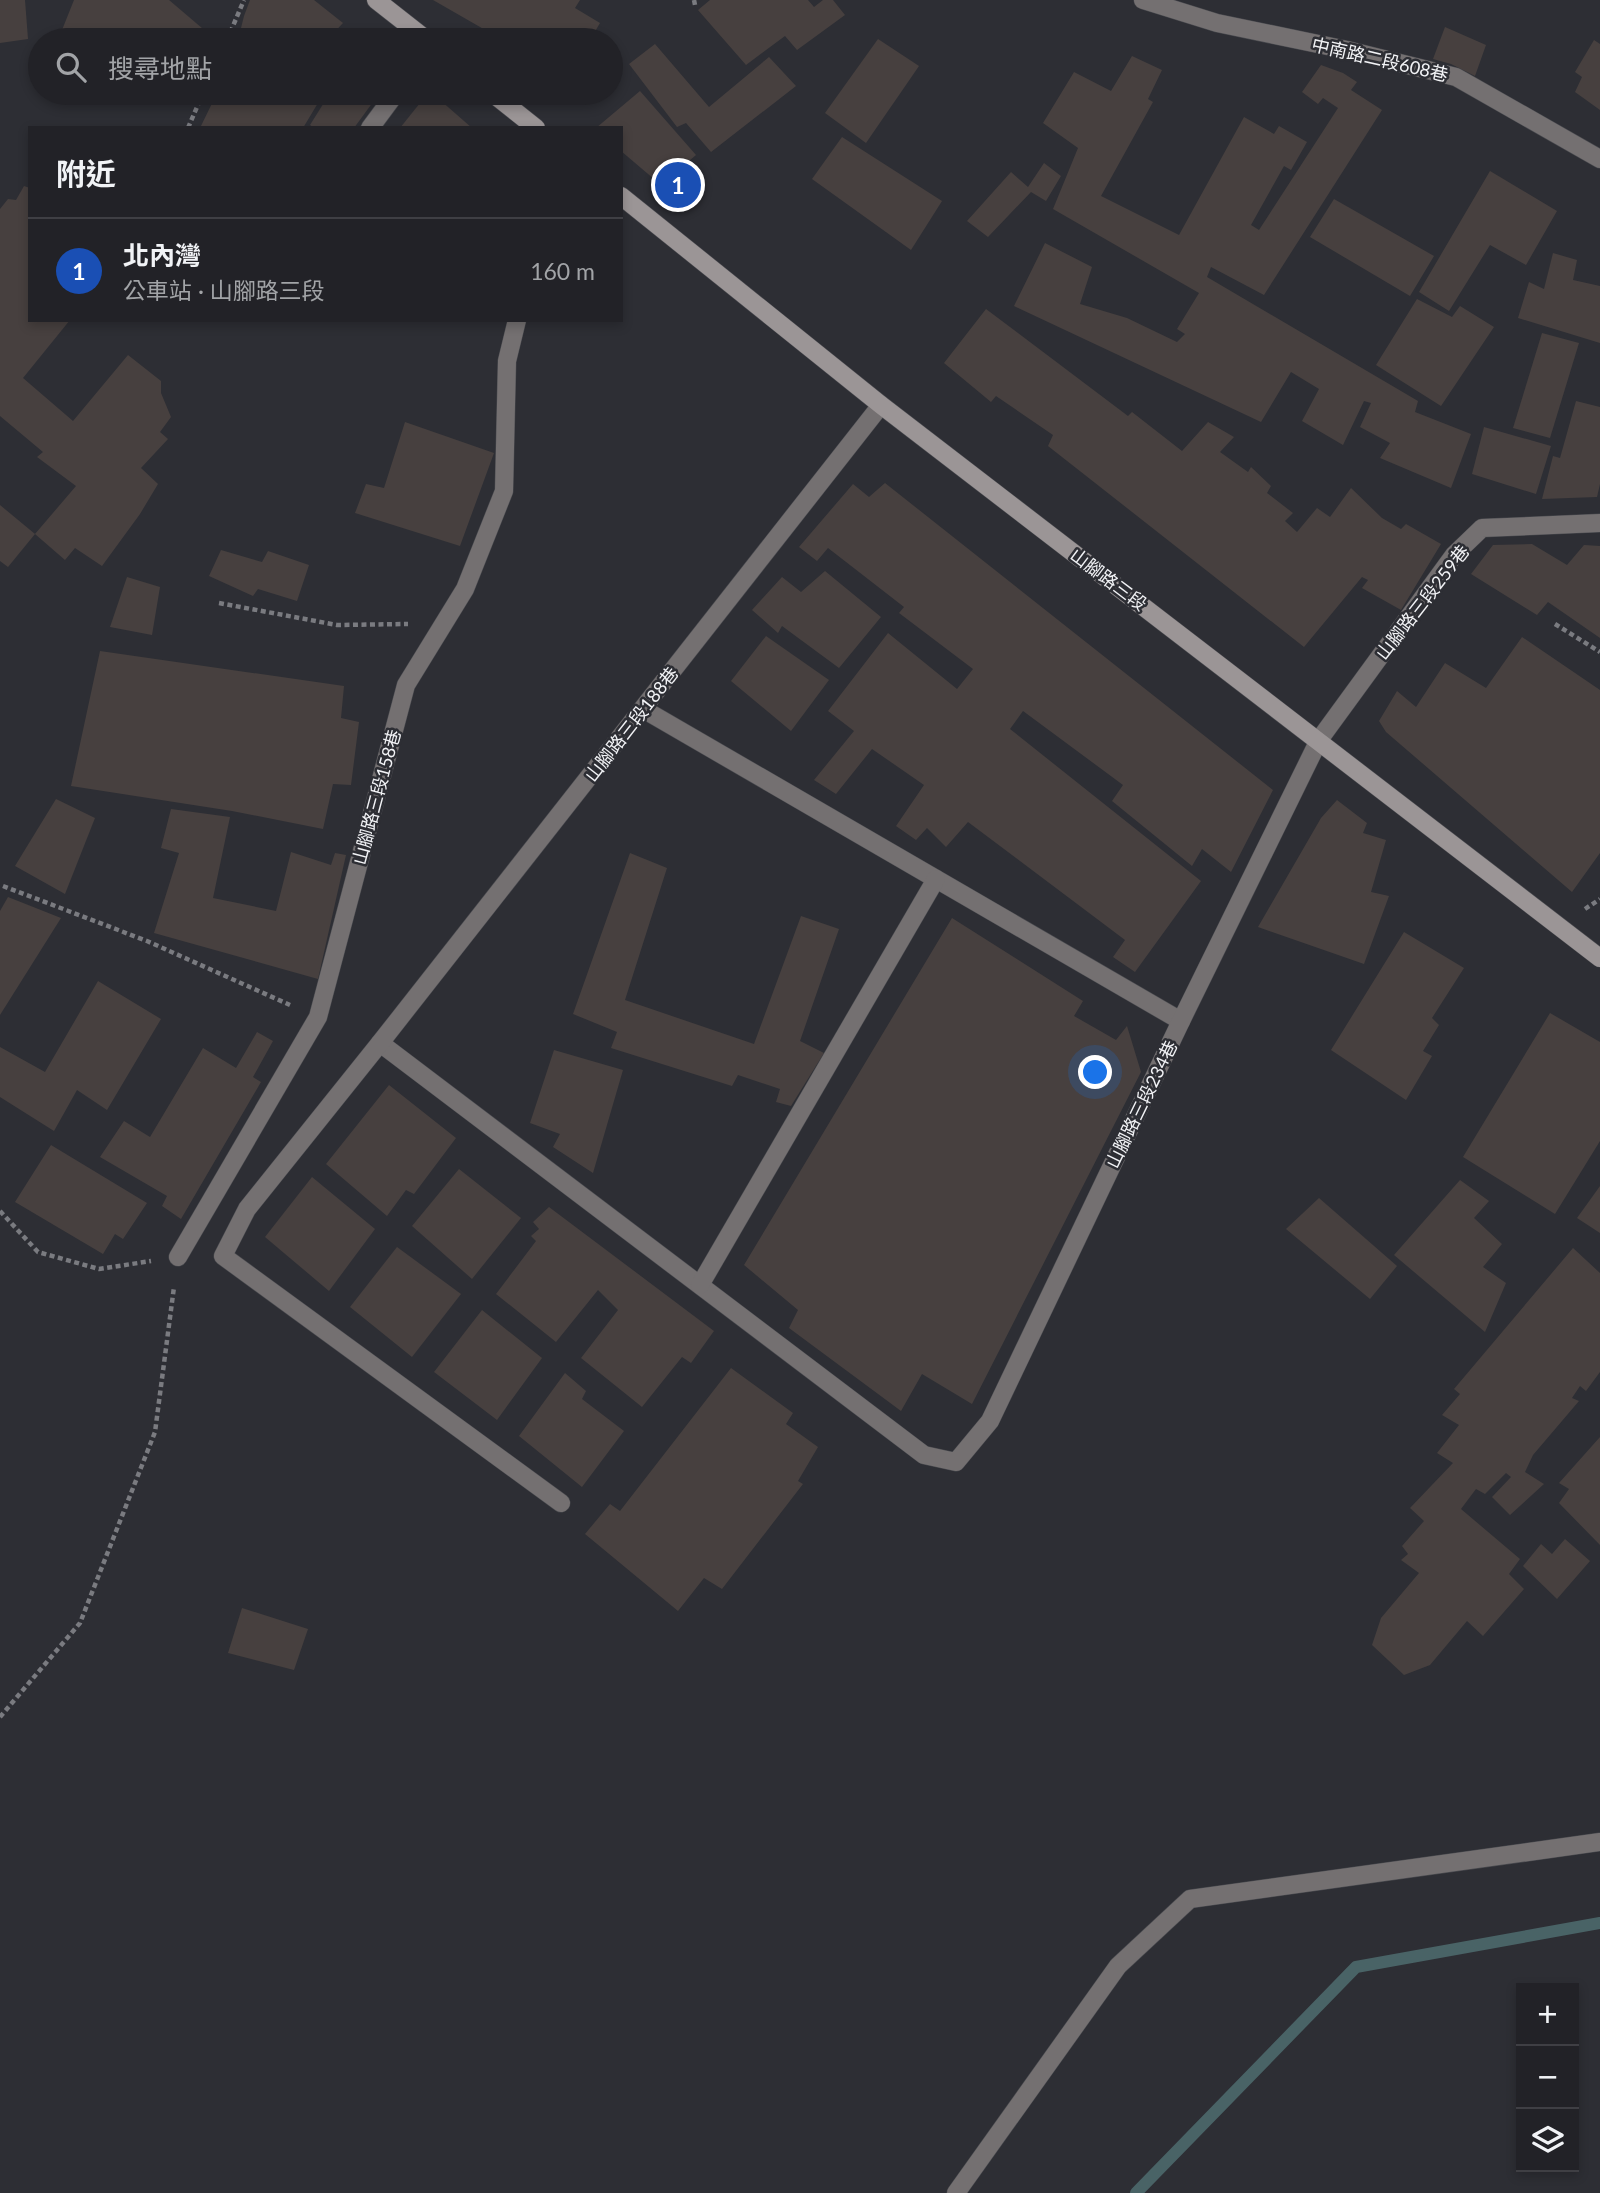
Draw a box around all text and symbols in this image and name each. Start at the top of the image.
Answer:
search box [28,28,623,105]
street label: 中南路二段608巷 [1310,33,1450,85]
icon: search [52,48,90,86]
text: 搜尋地點 [108,52,212,84]
text: 附近 [56,155,116,191]
pin: 1 [655,159,701,211]
text: 北內灣 [123,239,201,271]
text: 1 [72,257,86,285]
text: 160 m [530,257,595,285]
text: 公車站 · 山腳路三段 [123,276,325,304]
street label: 山腳路三段259巷 [1370,540,1474,664]
street label: 山腳路三段 [1066,543,1152,615]
street label: 山腳路三段188巷 [579,662,683,786]
street label: 山腳路三段158巷 [347,727,405,867]
street label: 山腳路三段234巷 [1101,1037,1181,1171]
your location [1078,1055,1112,1089]
map controls [1516,1983,1579,2172]
button: + [1516,1983,1579,2046]
button: − [1516,2046,1579,2109]
button: layers [1516,2109,1579,2172]

